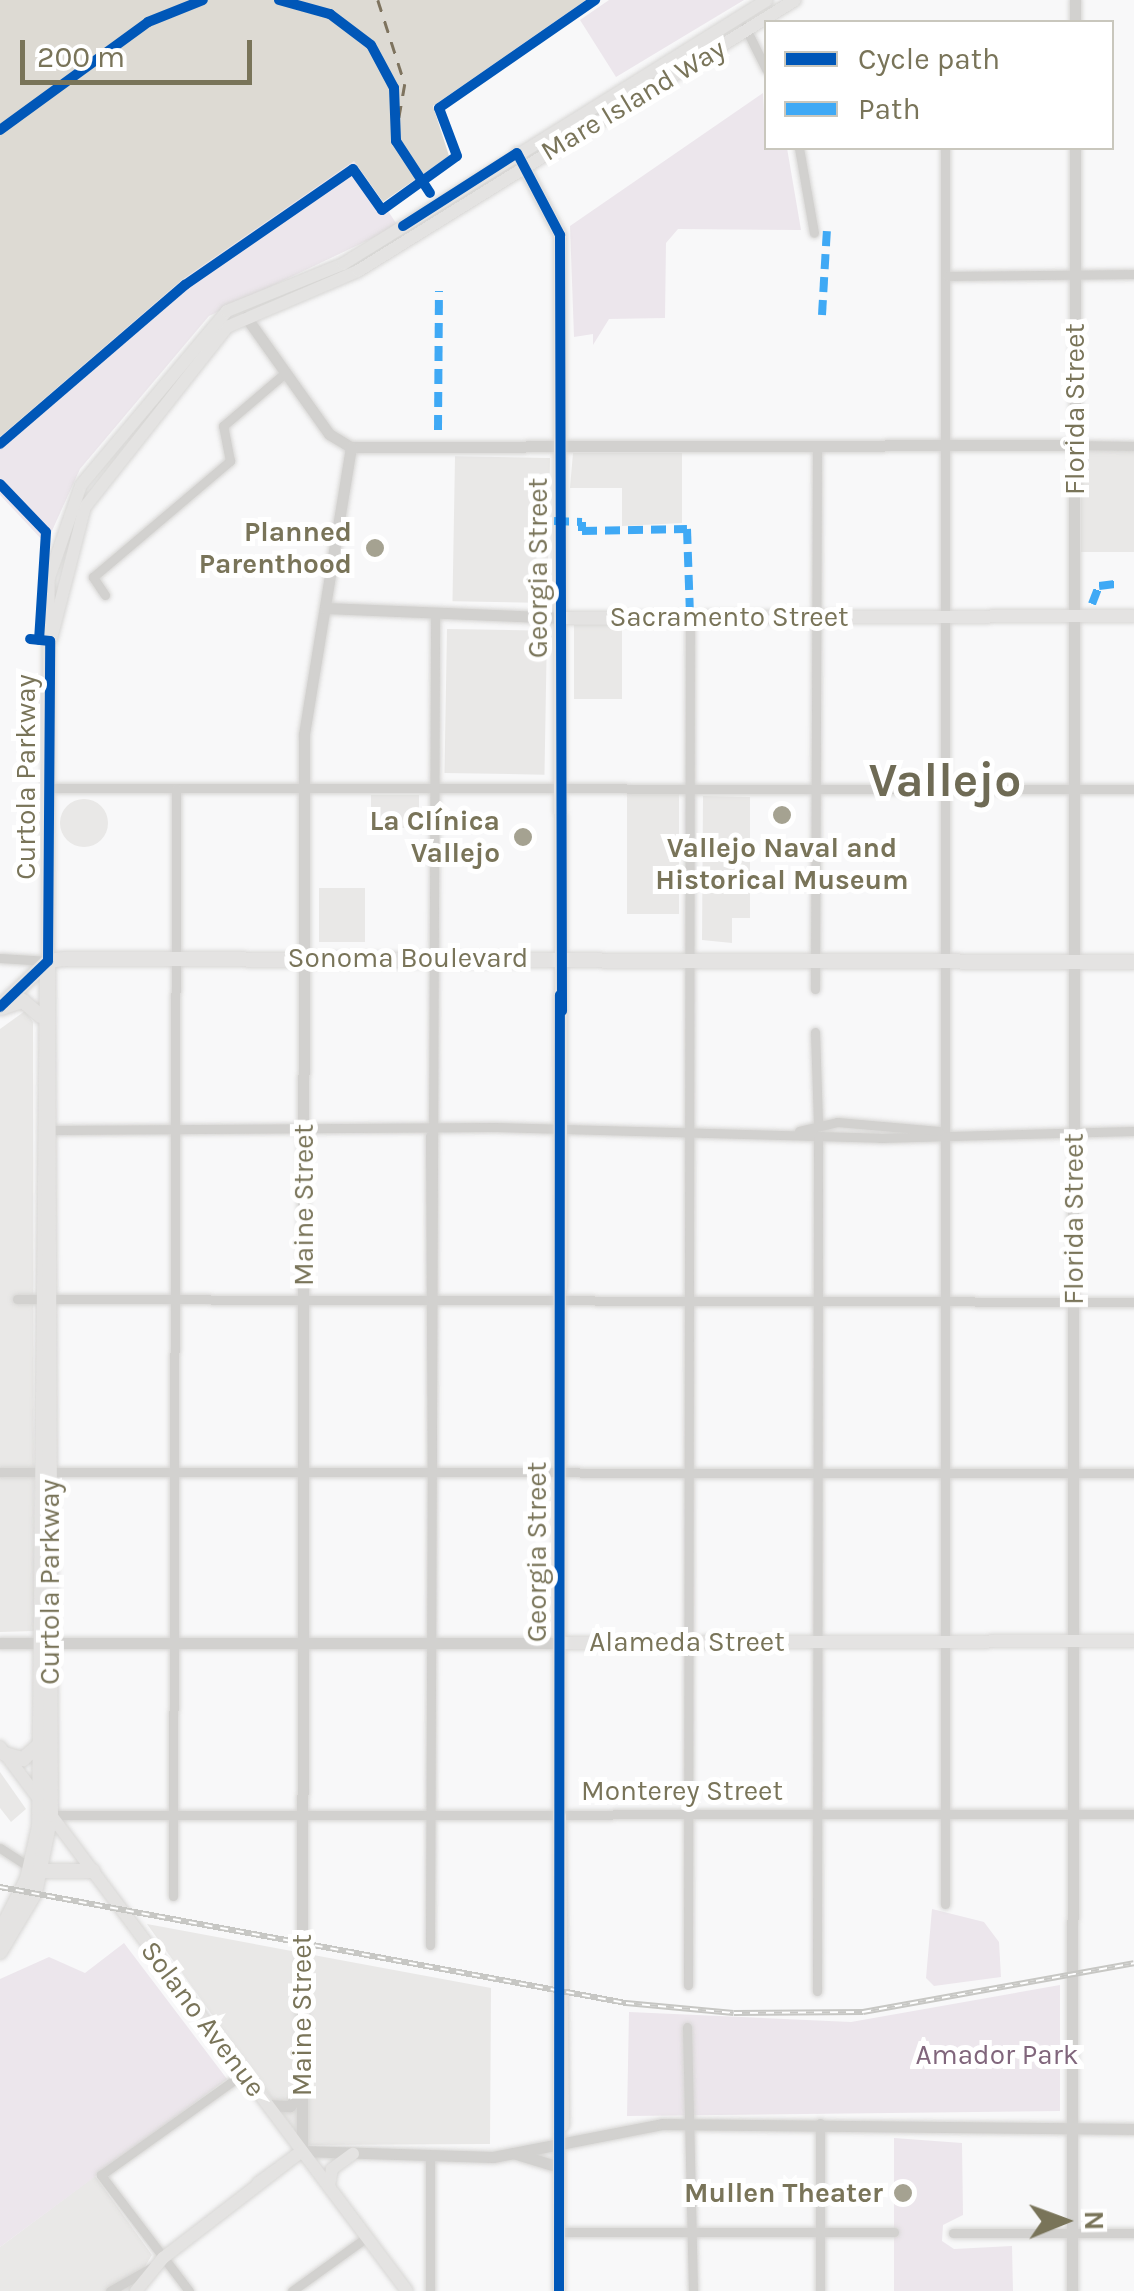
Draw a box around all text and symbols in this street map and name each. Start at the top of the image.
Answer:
scale bar [25,20,258,82]
legend [764,20,1114,150]
street label: Mare Island Way [535,32,731,168]
text: 200 m [37,39,125,75]
text: Cycle path [858,41,1000,77]
text: Path [858,91,921,127]
street label: Florida Street [1058,323,1092,495]
street label: Georgia Street [521,478,555,658]
place label: Planned Parenthood [199,515,352,581]
marker: Planned Parenthood [362,535,388,561]
street label: Sacramento Street [609,600,849,634]
street label: Curtola Parkway [9,674,43,880]
district label: Vallejo [869,752,1021,810]
place label: La Clínica Vallejo [369,804,500,870]
marker: Vallejo Naval and Historical Museum [771,804,793,826]
marker: La Clínica Vallejo [510,824,536,850]
place label: Vallejo Naval and Historical Museum [655,831,909,897]
street label: Sonoma Boulevard [288,941,528,975]
street label: Maine Street [287,1124,321,1286]
street label: Florida Street [1057,1133,1091,1305]
street label: Georgia Street [520,1462,554,1642]
street label: Curtola Parkway [33,1479,67,1685]
street label: Alameda Street [589,1625,785,1659]
street label: Monterey Street [581,1774,783,1808]
street label: Solano Avenue [133,1934,273,2104]
street label: Maine Street [285,1934,319,2096]
park label: Amador Park [915,2038,1079,2072]
north arrow [1014,2171,1114,2271]
place label: Mullen Theater [684,2176,883,2210]
marker: Mullen Theater [892,2182,914,2204]
text: N [1078,2210,1111,2231]

